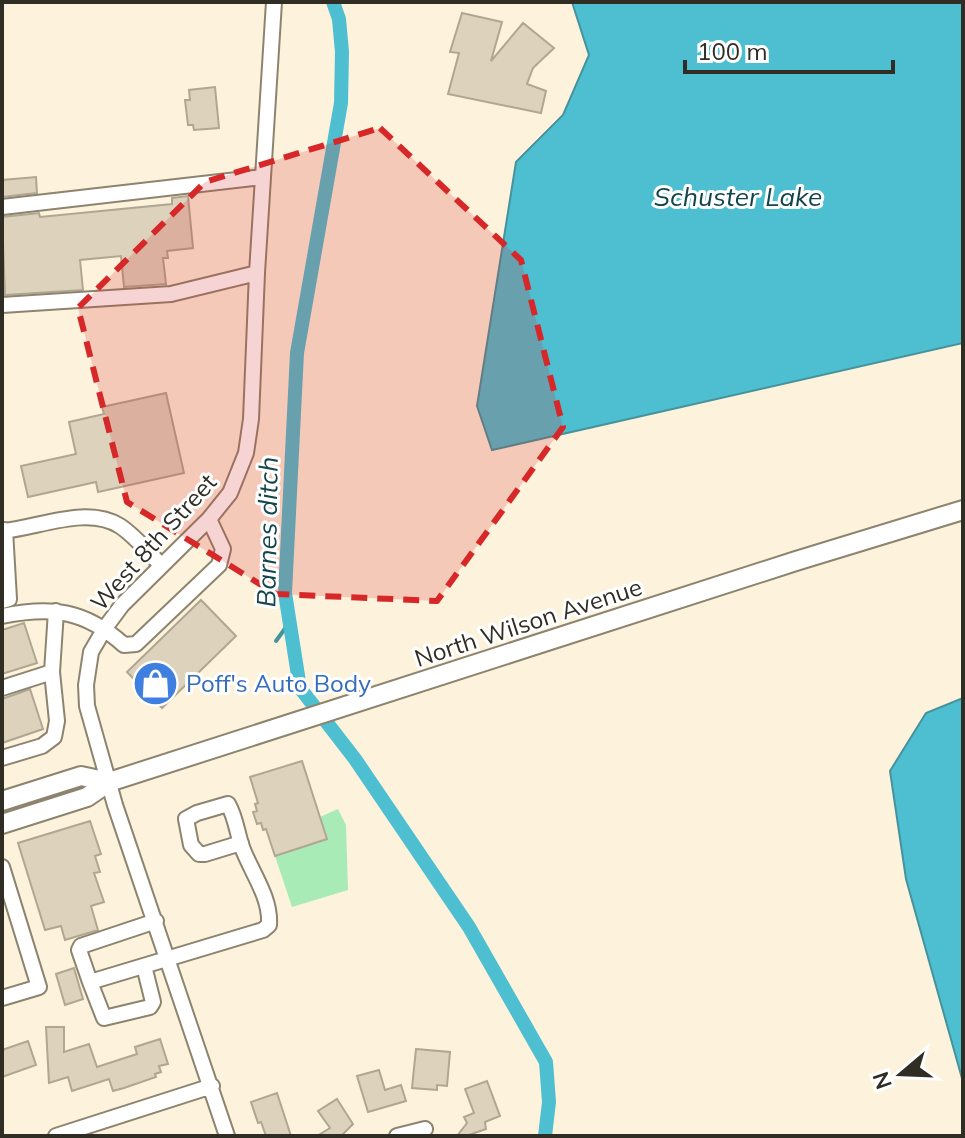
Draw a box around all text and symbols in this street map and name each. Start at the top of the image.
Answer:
scale bar [685,24,893,74]
text: 100 m [697,36,768,66]
water label: Schuster Lake [654,180,822,213]
water label: Barnes ditch [249,456,285,608]
street label: West 8th Street [84,467,222,617]
street label: North Wilson Avenue [410,571,646,673]
shop icon: Poff's Auto Body [131,659,179,707]
place label: Poff's Auto Body [186,668,371,698]
north arrow [861,1034,941,1114]
text: N [866,1068,898,1093]

